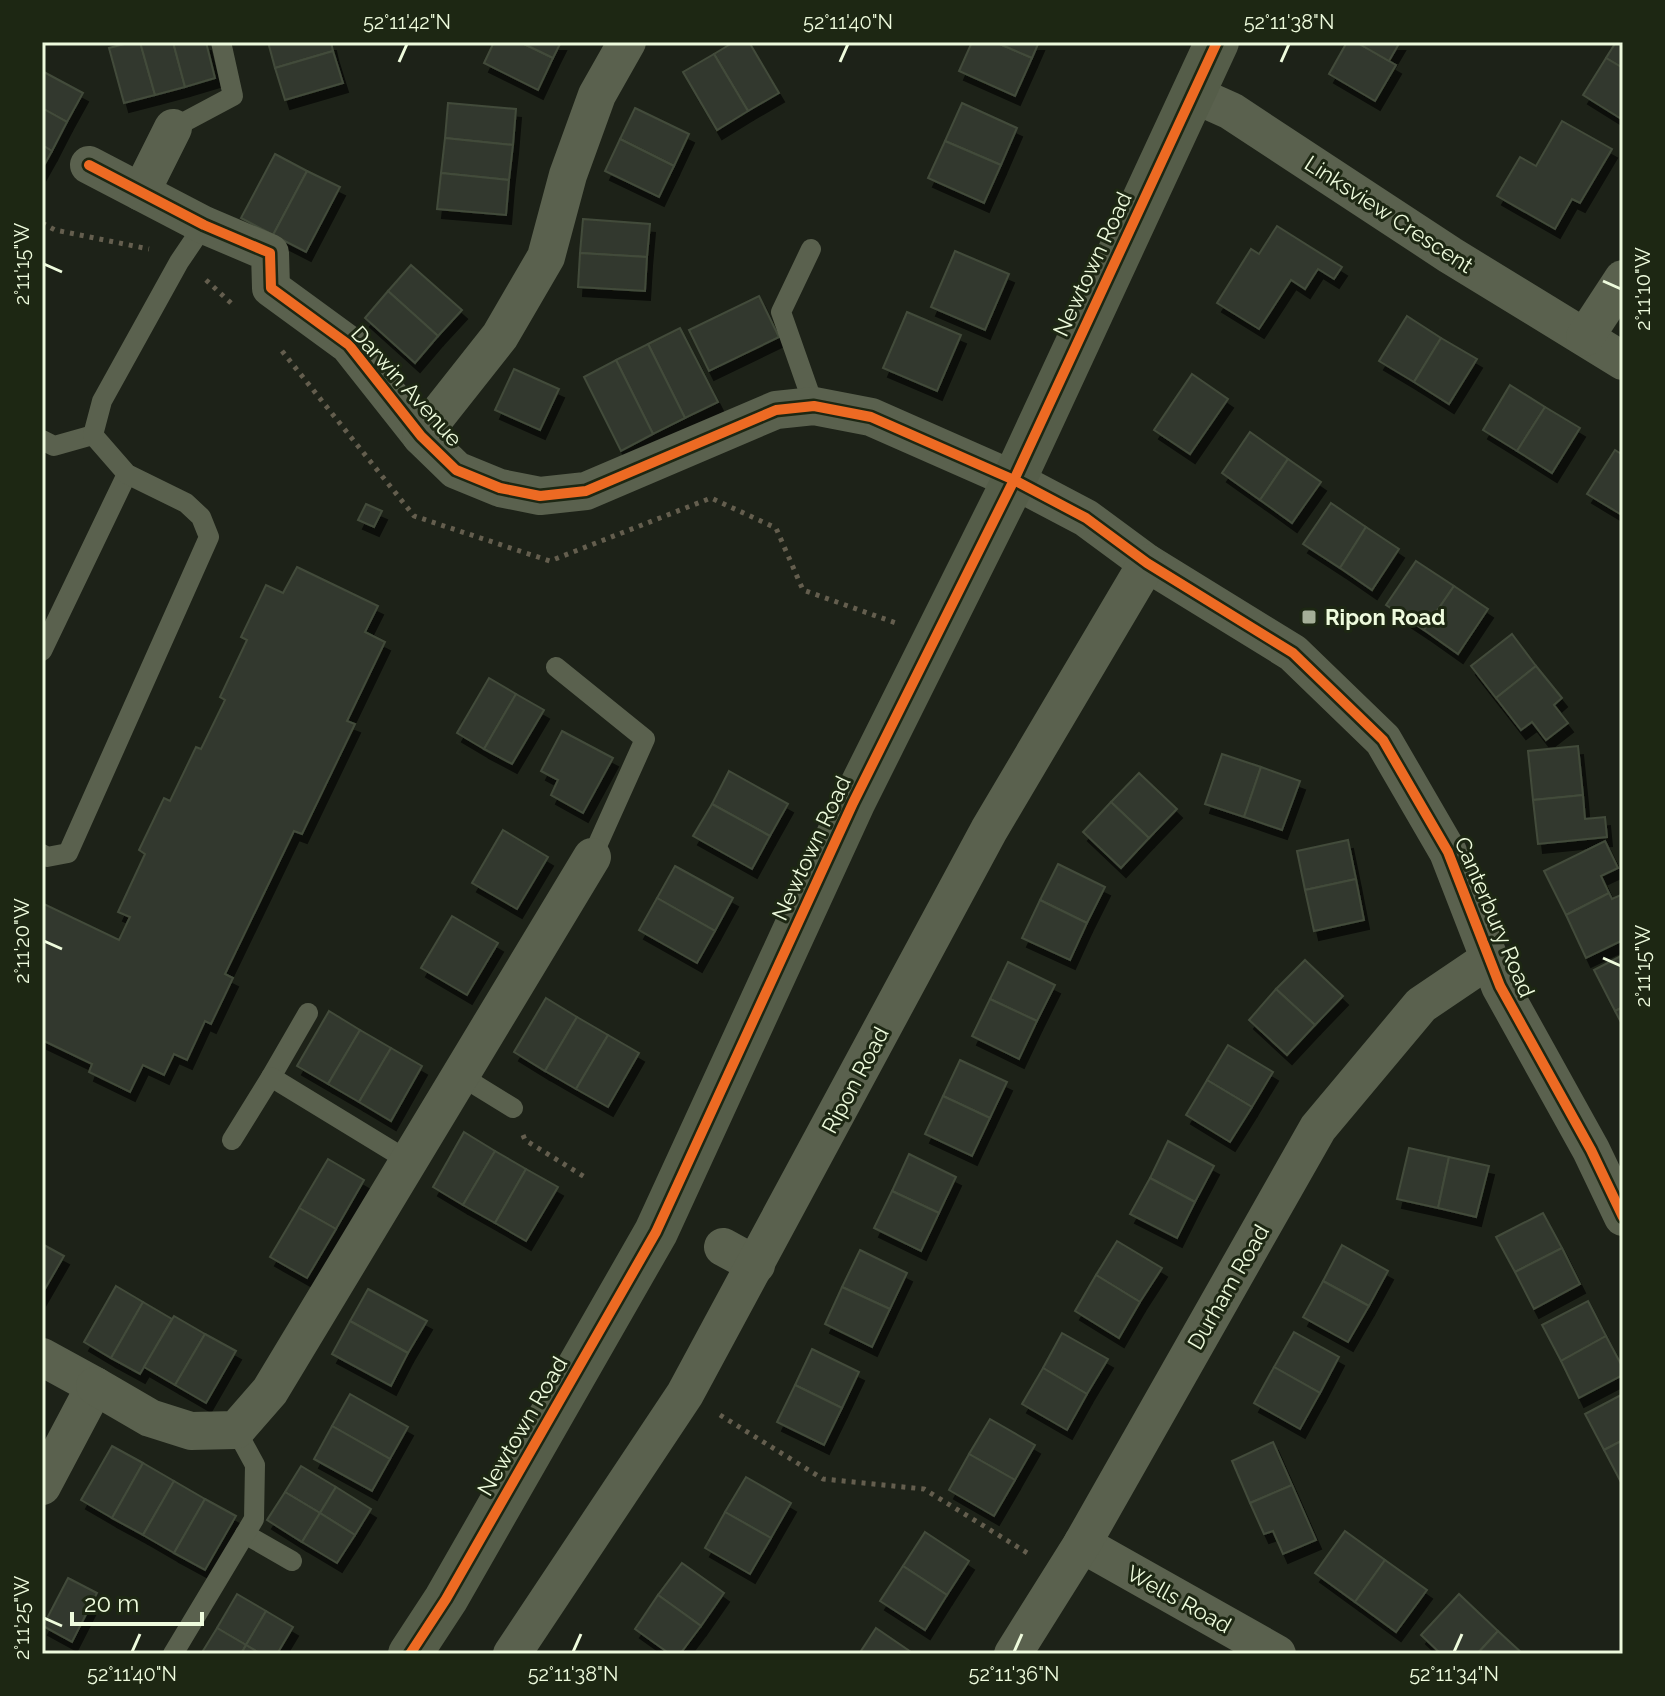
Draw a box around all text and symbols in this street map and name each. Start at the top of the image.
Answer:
text: 52°11'42"N [363,10,451,34]
text: 52°11'40"N [803,10,893,34]
text: 52°11'38"N [1244,10,1334,34]
street label: Linksview Crescent [1300,150,1479,278]
street label: Newtown Road [1047,188,1137,340]
text: 2°11'15"W [10,223,34,305]
text: 2°11'10"W [1631,247,1655,331]
street label: Darwin Avenue [346,320,468,452]
place label: Ripon Road [1325,604,1445,630]
marker: Ripon Road [1300,608,1318,626]
street label: Newtown Road [766,772,856,924]
street label: Canterbury Road [1449,833,1541,1001]
text: 2°11'20"W [10,898,34,984]
text: 2°11'15"W [1631,925,1655,1007]
street label: Ripon Road [816,1022,894,1138]
street label: Durham Road [1182,1220,1274,1354]
street label: Newtown Road [472,1352,572,1500]
street label: Wells Road [1122,1560,1236,1638]
text: 2°11'25"W [10,1576,34,1660]
scale bar [72,1576,202,1626]
text: 20 m [84,1589,139,1618]
text: 52°11'40"N [87,1662,177,1686]
text: 52°11'38"N [528,1662,618,1686]
text: 52°11'36"N [969,1662,1059,1686]
text: 52°11'34"N [1409,1662,1499,1686]

